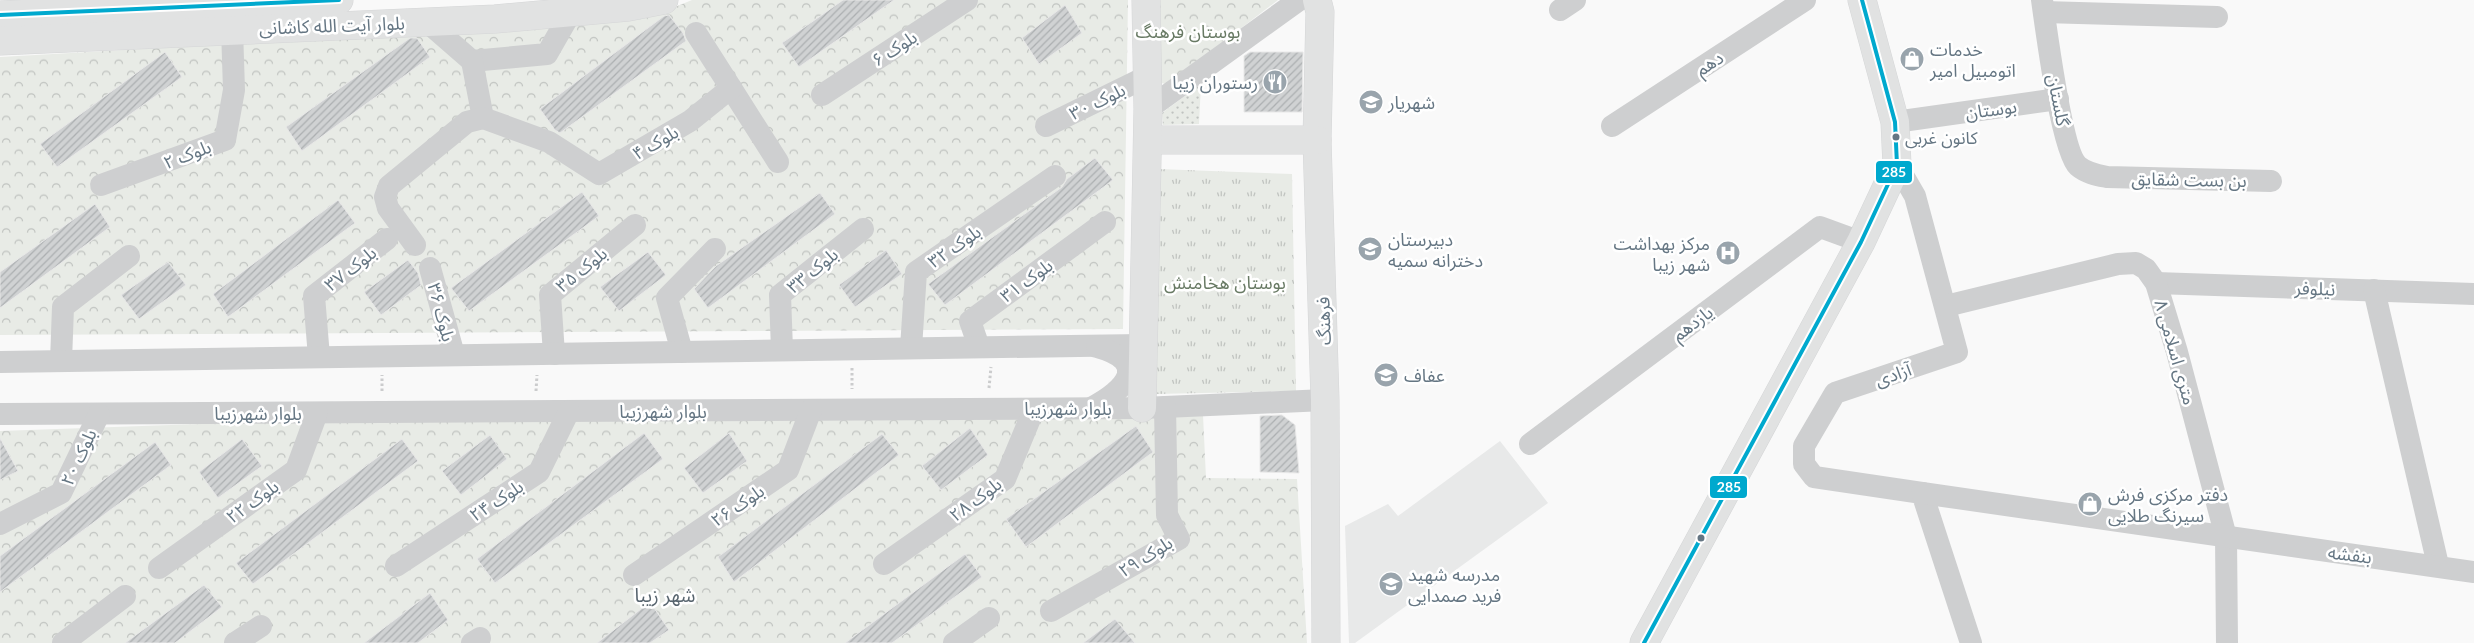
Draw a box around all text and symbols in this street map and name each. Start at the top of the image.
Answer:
street label: بلوار آیت الله کاشانی [259,11,405,40]
park label: بوستان فرهنگ [1136,20,1240,43]
street label: بلوک ۶ [867,25,921,72]
place label: خدمات اتومبیل امیر [1929,38,2016,82]
street label: دهم [1691,46,1729,83]
shop icon: خدمات اتومبیل امیر [1899,46,1925,72]
restaurant icon: رستوران زیبا [1262,69,1288,95]
place label: رستوران زیبا [1172,71,1258,94]
street label: گلستان [2042,72,2075,129]
street label: بلوک ۳۰ [1065,78,1129,125]
school or university icon: شهریار [1358,89,1384,115]
place label: شهریار [1387,91,1435,114]
street label: بوستان [1964,95,2018,124]
street label: بلوک ۴ [628,120,682,165]
place label: کانون غربی [1905,127,1978,149]
marker: کانون غربی [1891,132,1901,142]
street label: بلوک ۲ [160,135,214,174]
line badge: 285 [1875,160,1913,184]
text: 285 [1882,163,1906,180]
street label: بن بست شقایق [2131,167,2247,192]
street label: بلوک ۳۲ [923,220,985,273]
place label: دبیرستان دخترانه سمیه [1388,228,1483,272]
place label: مرکز بهداشت شهر زیبا [1613,232,1710,276]
school or university icon: دبیرستان دخترانه سمیه [1357,236,1383,262]
hospital icon: مرکز بهداشت شهر زیبا [1715,240,1741,266]
street label: بلوک ۳۷ [320,241,381,296]
street label: بلوک ۳۵ [551,242,612,297]
street label: بلوک ۳۳ [782,243,843,298]
street label: بلوک ۳۱ [995,254,1057,307]
park label: بوستان هخامنش [1164,271,1286,294]
street label: نیلوفر [2293,276,2336,301]
street label: بلوک ۳۶ [423,280,460,344]
street label: فرهنگ [1311,296,1336,346]
street label: ۸ متری اسلامی [2150,297,2202,407]
street label: یازدهم [1667,300,1719,348]
street label: آزادی [1872,357,1915,391]
school or university icon: عفاف [1373,362,1399,388]
place label: عفاف [1404,364,1445,386]
street label: بلوار شهرزیبا [1024,397,1112,420]
street label: بلوار شهرزیبا [619,400,707,423]
street label: بلوار شهرزیبا [214,402,302,425]
street label: بلوک ۲۰ [55,425,101,489]
street label: بلوک ۲۸ [945,472,1006,527]
street label: بلوک ۲۲ [221,475,283,528]
street label: بلوک ۲۴ [465,475,528,526]
line badge: 285 [1709,475,1748,499]
text: 285 [1717,478,1741,495]
street label: بلوک ۲۶ [706,479,768,532]
place label: دفتر مرکزی فرش سیرنگ طلایی [2108,483,2228,527]
shop icon: دفتر مرکزی فرش سیرنگ طلایی [2077,491,2103,517]
street label: بلوک ۲۹ [1114,531,1177,582]
unlabelled marker [1696,533,1706,543]
street label: بنفشه [2327,540,2373,568]
place label: مدرسه شهید فرید صمدایی [1408,563,1501,607]
school or university icon: مدرسه شهید فرید صمدایی [1378,571,1404,597]
district label: شهر زیبا [634,583,696,607]

